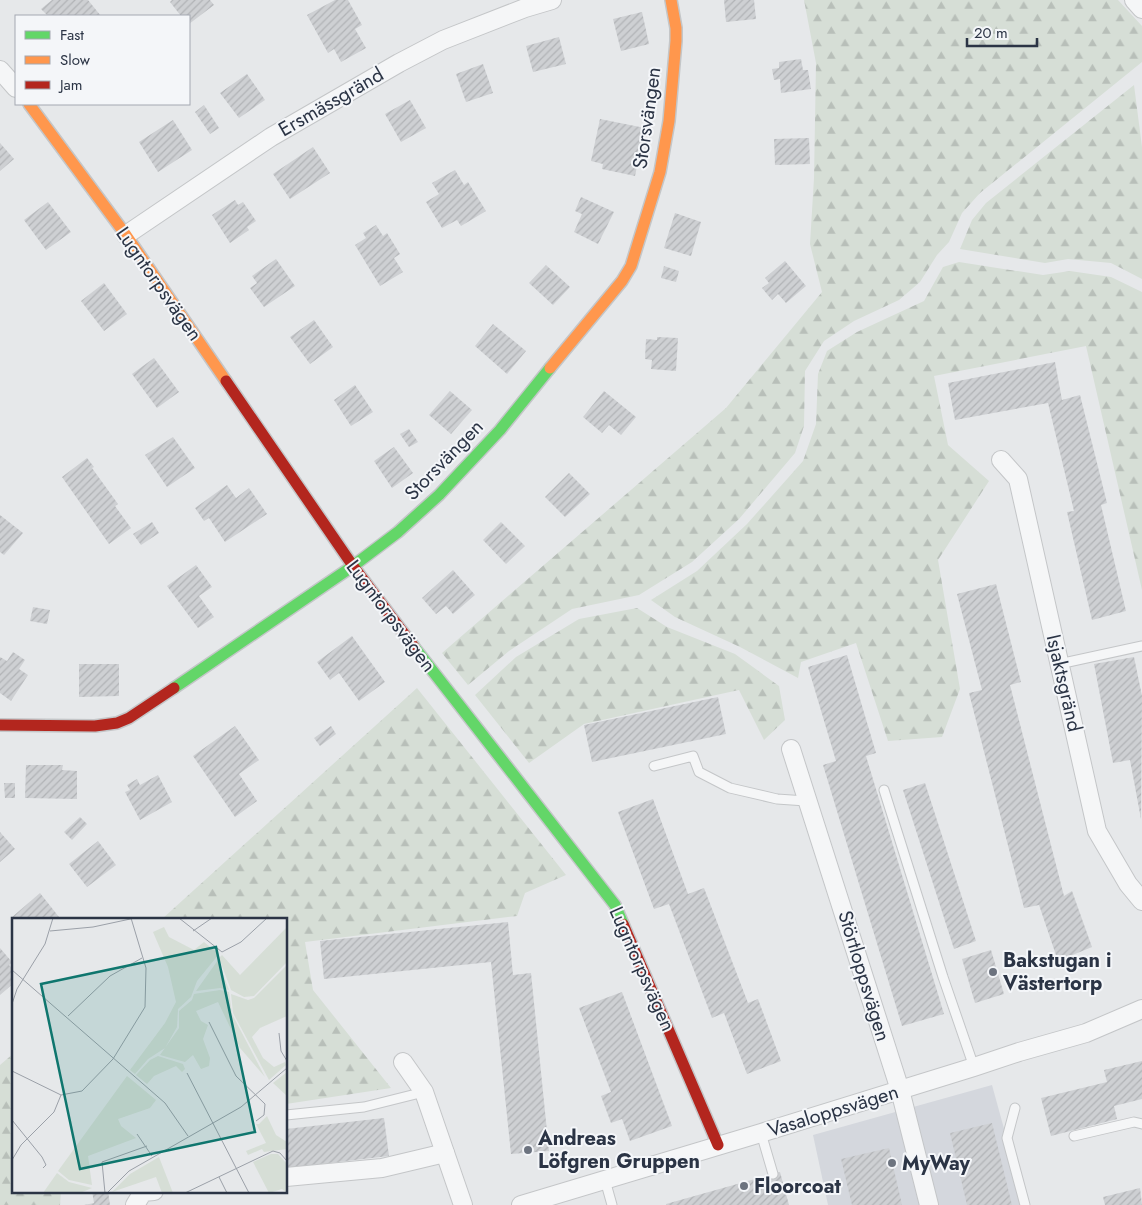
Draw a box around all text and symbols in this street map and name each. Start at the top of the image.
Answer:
legend [15,15,190,105]
scale bar [967,15,1037,47]
text: 20 m [974,22,1008,44]
text: Fast [60,24,84,46]
text: Slow [60,49,91,71]
street label: Ersmässgränd [273,60,389,144]
street label: Storsvängen [625,65,669,171]
text: Jam [58,74,83,96]
street label: Lugntorpsvägen [109,221,209,347]
street label: Storsvängen [398,413,490,507]
street label: Lugntorpsvägen [339,554,443,678]
street label: Isjaktsgränd [1039,631,1089,735]
street label: Lugntorpsvägen [602,902,682,1036]
street label: Störtloppsvägen [830,907,898,1045]
inset map [12,918,288,1192]
place label: Bakstugan i Västertorp [1002,946,1112,998]
marker: Bakstugan i Västertorp [987,966,999,978]
street label: Vasaloppsvägen [764,1077,902,1145]
place label: Andreas Löfgren Gruppen [537,1124,700,1176]
marker: Andreas Löfgren Gruppen [522,1144,534,1156]
place label: MyWay [902,1149,971,1178]
marker: MyWay [886,1157,898,1169]
place label: Floorcoat [754,1172,841,1201]
marker: Floorcoat [738,1180,750,1192]

